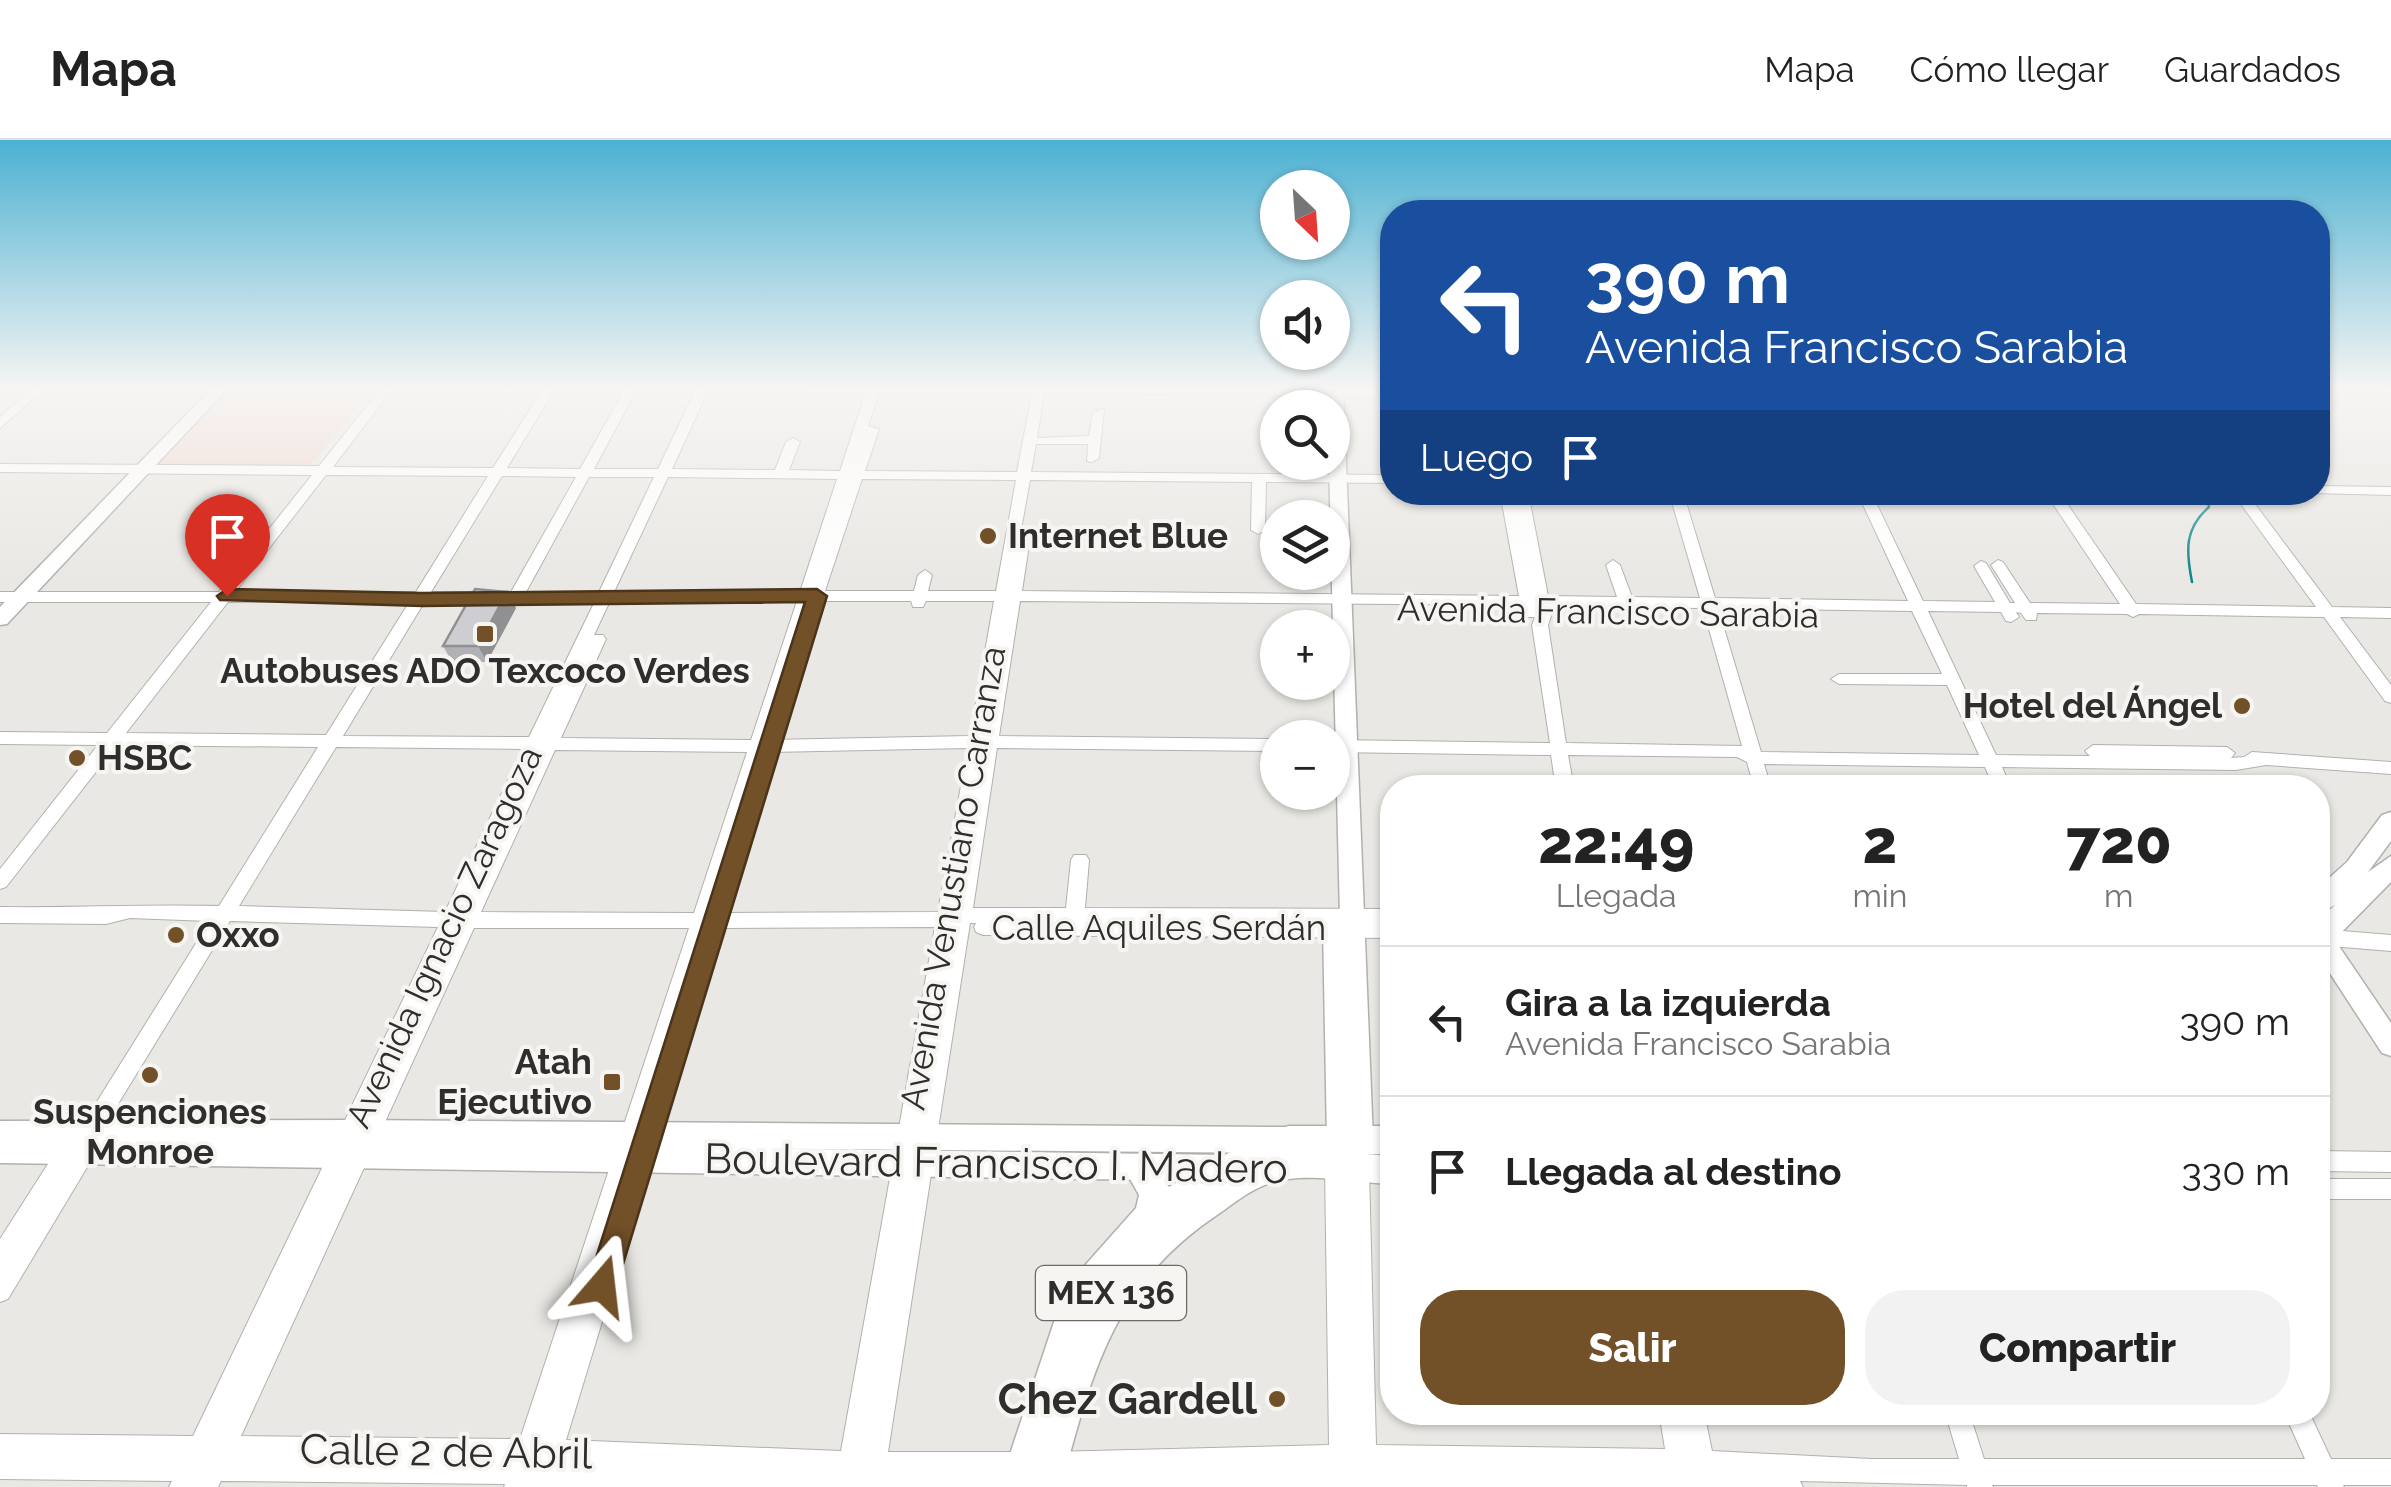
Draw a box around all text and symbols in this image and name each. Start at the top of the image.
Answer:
text: Mapa [50,41,177,97]
text: Mapa [1764,49,1855,90]
text: Cómo llegar [1910,49,2109,90]
text: Guardados [2164,49,2341,90]
north arrow [1260,170,1350,260]
map controls [1260,170,1350,810]
text: 390 m [1585,237,1790,319]
icon: left [1420,240,1550,370]
button: sound [1260,280,1350,370]
text: Avenida Francisco Sarabia [1585,321,2128,374]
button: search [1260,390,1350,480]
icon: arrive [1553,430,1608,485]
text: Luego [1420,435,1533,480]
pin [185,494,270,597]
button: layers [1260,500,1350,590]
icon: arrive [200,509,255,564]
place label: Internet Blue [1008,515,1228,556]
marker: Internet Blue [977,525,999,547]
street label: Avenida Francisco Sarabia [1397,587,1819,636]
button: + [1260,610,1350,700]
marker: Autobuses ADO Texcoco Verdes [474,623,496,645]
street label: Avenida Venustiano Carranza [892,643,1013,1113]
place label: Autobuses ADO Texcoco Verdes [220,650,750,691]
place label: Hotel del Ángel [1963,685,2223,726]
marker: Hotel del Ángel [2231,695,2253,717]
button: − [1260,720,1350,810]
place label: HSBC [97,737,192,778]
street label: Avenida Ignacio Zaragoza [337,740,550,1134]
marker: HSBC [66,747,88,769]
text: 22:49 [1538,807,1694,877]
text: 2 [1863,807,1897,877]
text: 720 [2066,807,2172,877]
text: Llegada [1556,877,1677,914]
text: min [1852,877,1907,914]
text: m [2104,877,2133,914]
street label: Calle Aquiles Serdán [992,907,1326,948]
place label: Oxxo [196,914,280,955]
marker: Oxxo [165,924,187,946]
text: Gira a la izquierda [1505,980,1831,1025]
icon: left [1420,994,1475,1049]
text: 390 m [2180,999,2290,1044]
text: Avenida Francisco Sarabia [1505,1025,1891,1062]
place label: Atah Ejecutivo [437,1041,592,1122]
marker: Suspenciones Monroe [139,1064,161,1086]
marker: Atah Ejecutivo [601,1071,623,1093]
place label: Suspenciones Monroe [33,1091,267,1172]
street label: Boulevard Francisco I. Madero [704,1134,1288,1193]
icon: arrive [1420,1144,1475,1199]
text: Llegada al destino [1505,1149,1842,1194]
text: 330 m [2182,1149,2290,1194]
position arrow [550,1234,654,1338]
road number: MEX 136 [1036,1266,1186,1320]
button: Salir [1420,1290,1845,1405]
button: Compartir [1865,1290,2290,1405]
place label: Chez Gardell [998,1375,1258,1424]
marker: Chez Gardell [1266,1388,1288,1410]
street label: Calle 2 de Abril [299,1424,593,1479]

